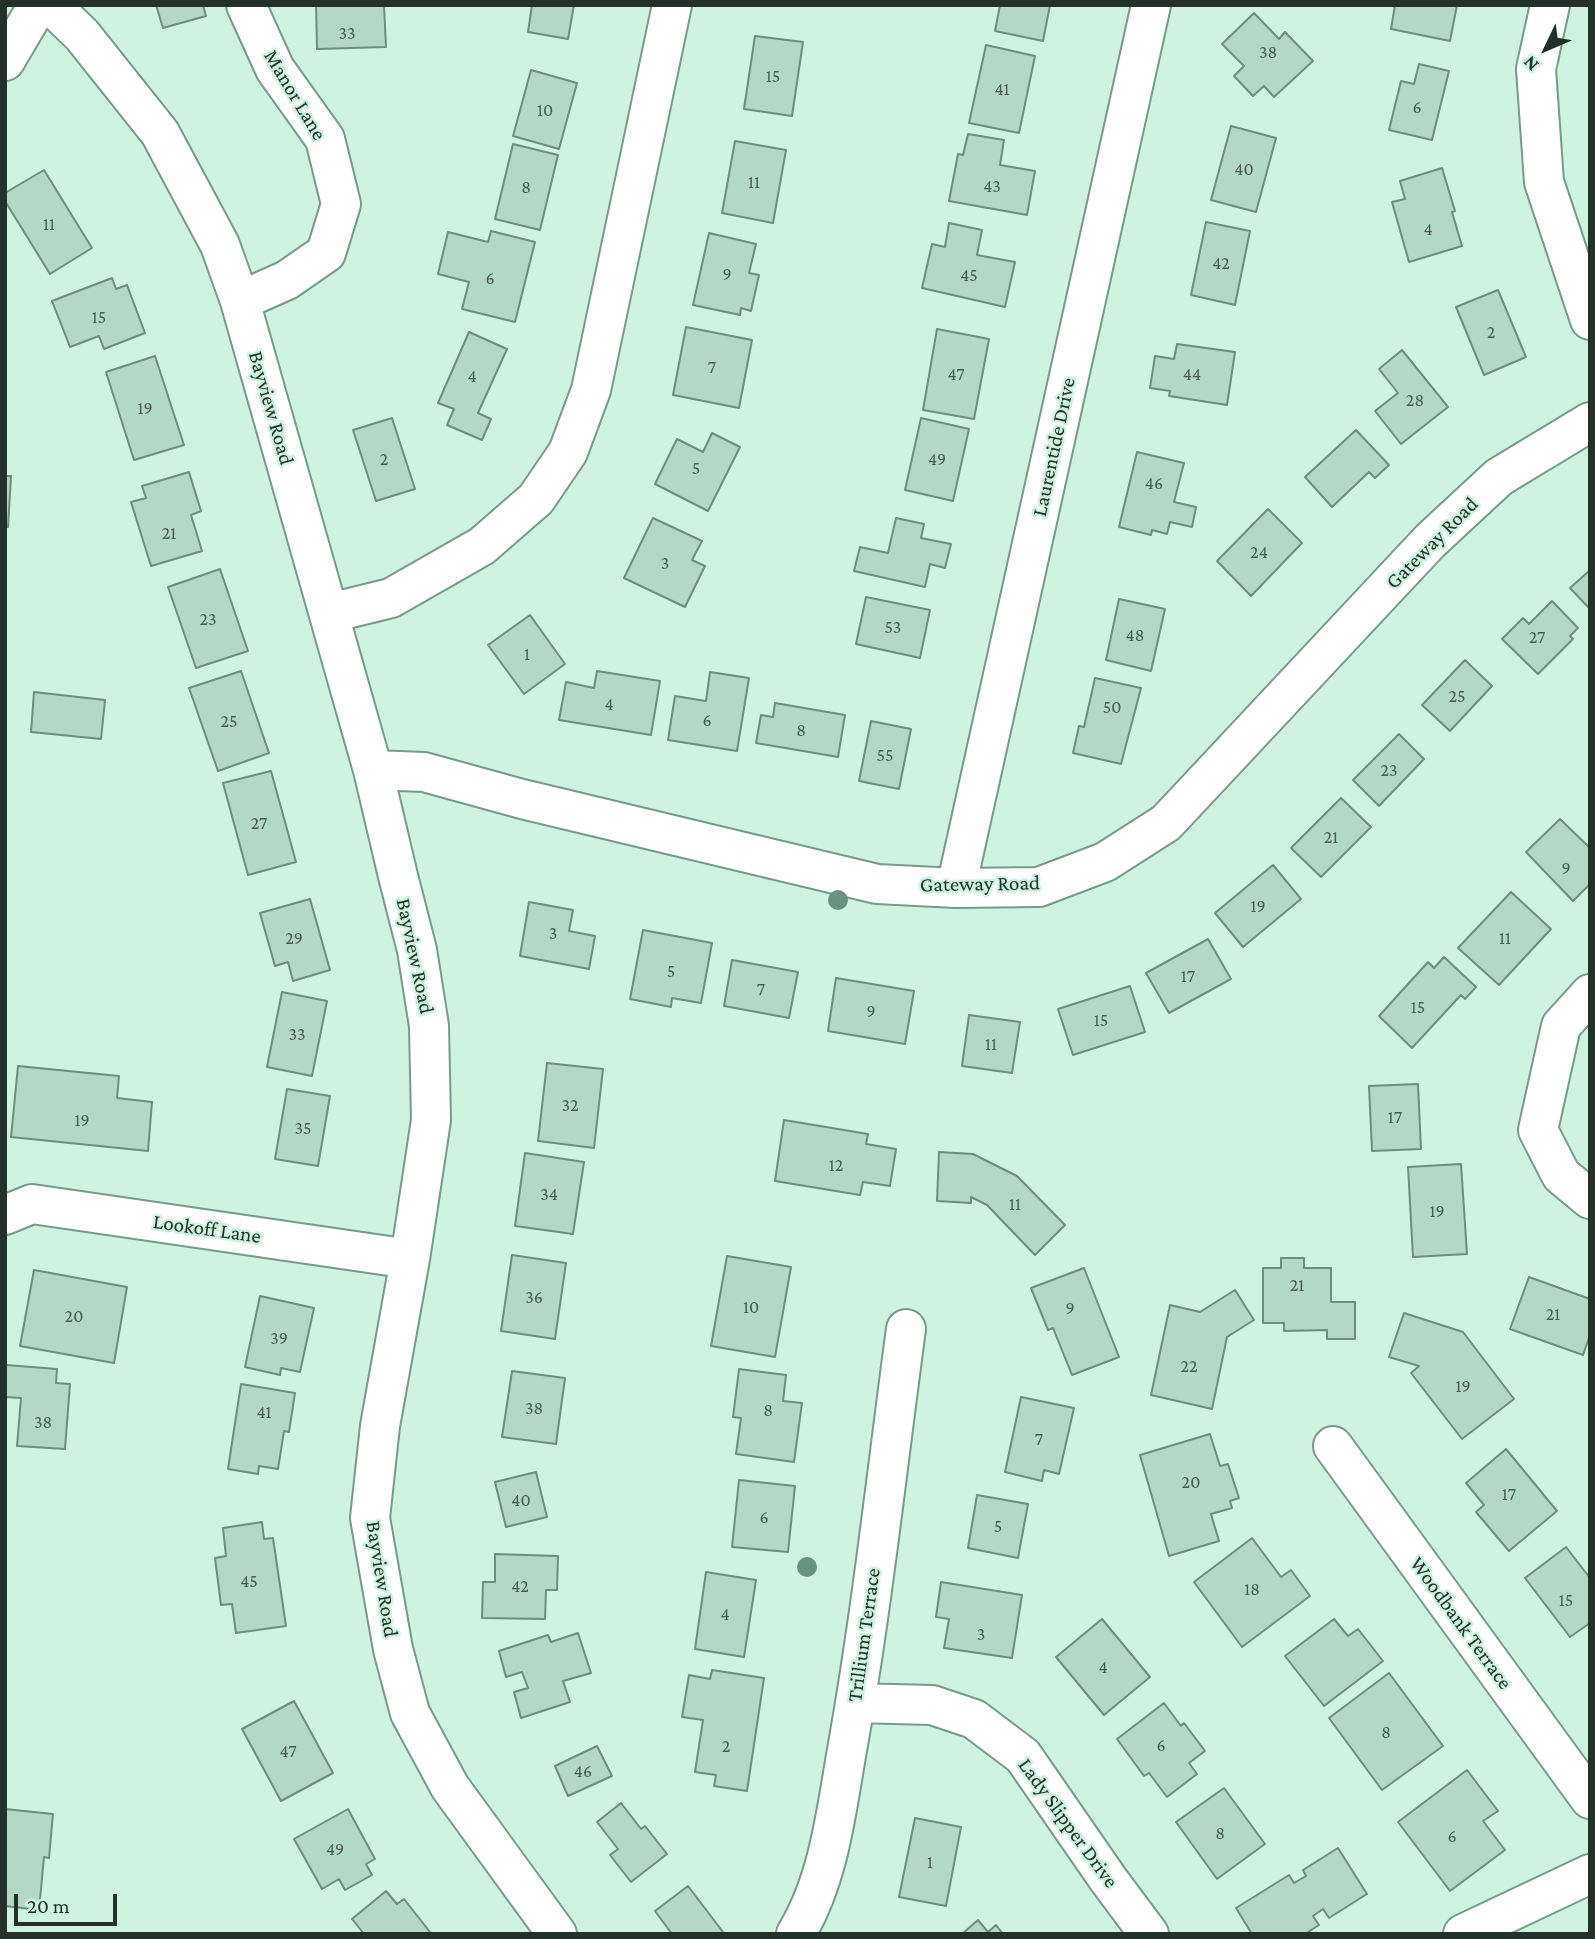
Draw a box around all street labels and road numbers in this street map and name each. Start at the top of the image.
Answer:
street label: Manor Lane [258,45,332,145]
street label: Bayview Road [243,348,299,468]
street label: Laurentide Drive [1027,375,1081,519]
street label: Gateway Road [1381,492,1483,594]
street label: Gateway Road [920,870,1040,898]
street label: Bayview Road [390,896,440,1016]
street label: Lookoff Lane [151,1209,263,1249]
street label: Bayview Road [360,1519,404,1639]
street label: Woodbank Terrace [1404,1552,1518,1694]
street label: Trillium Terrace [842,1567,886,1703]
street label: Lady Slipper Drive [1013,1753,1123,1893]

